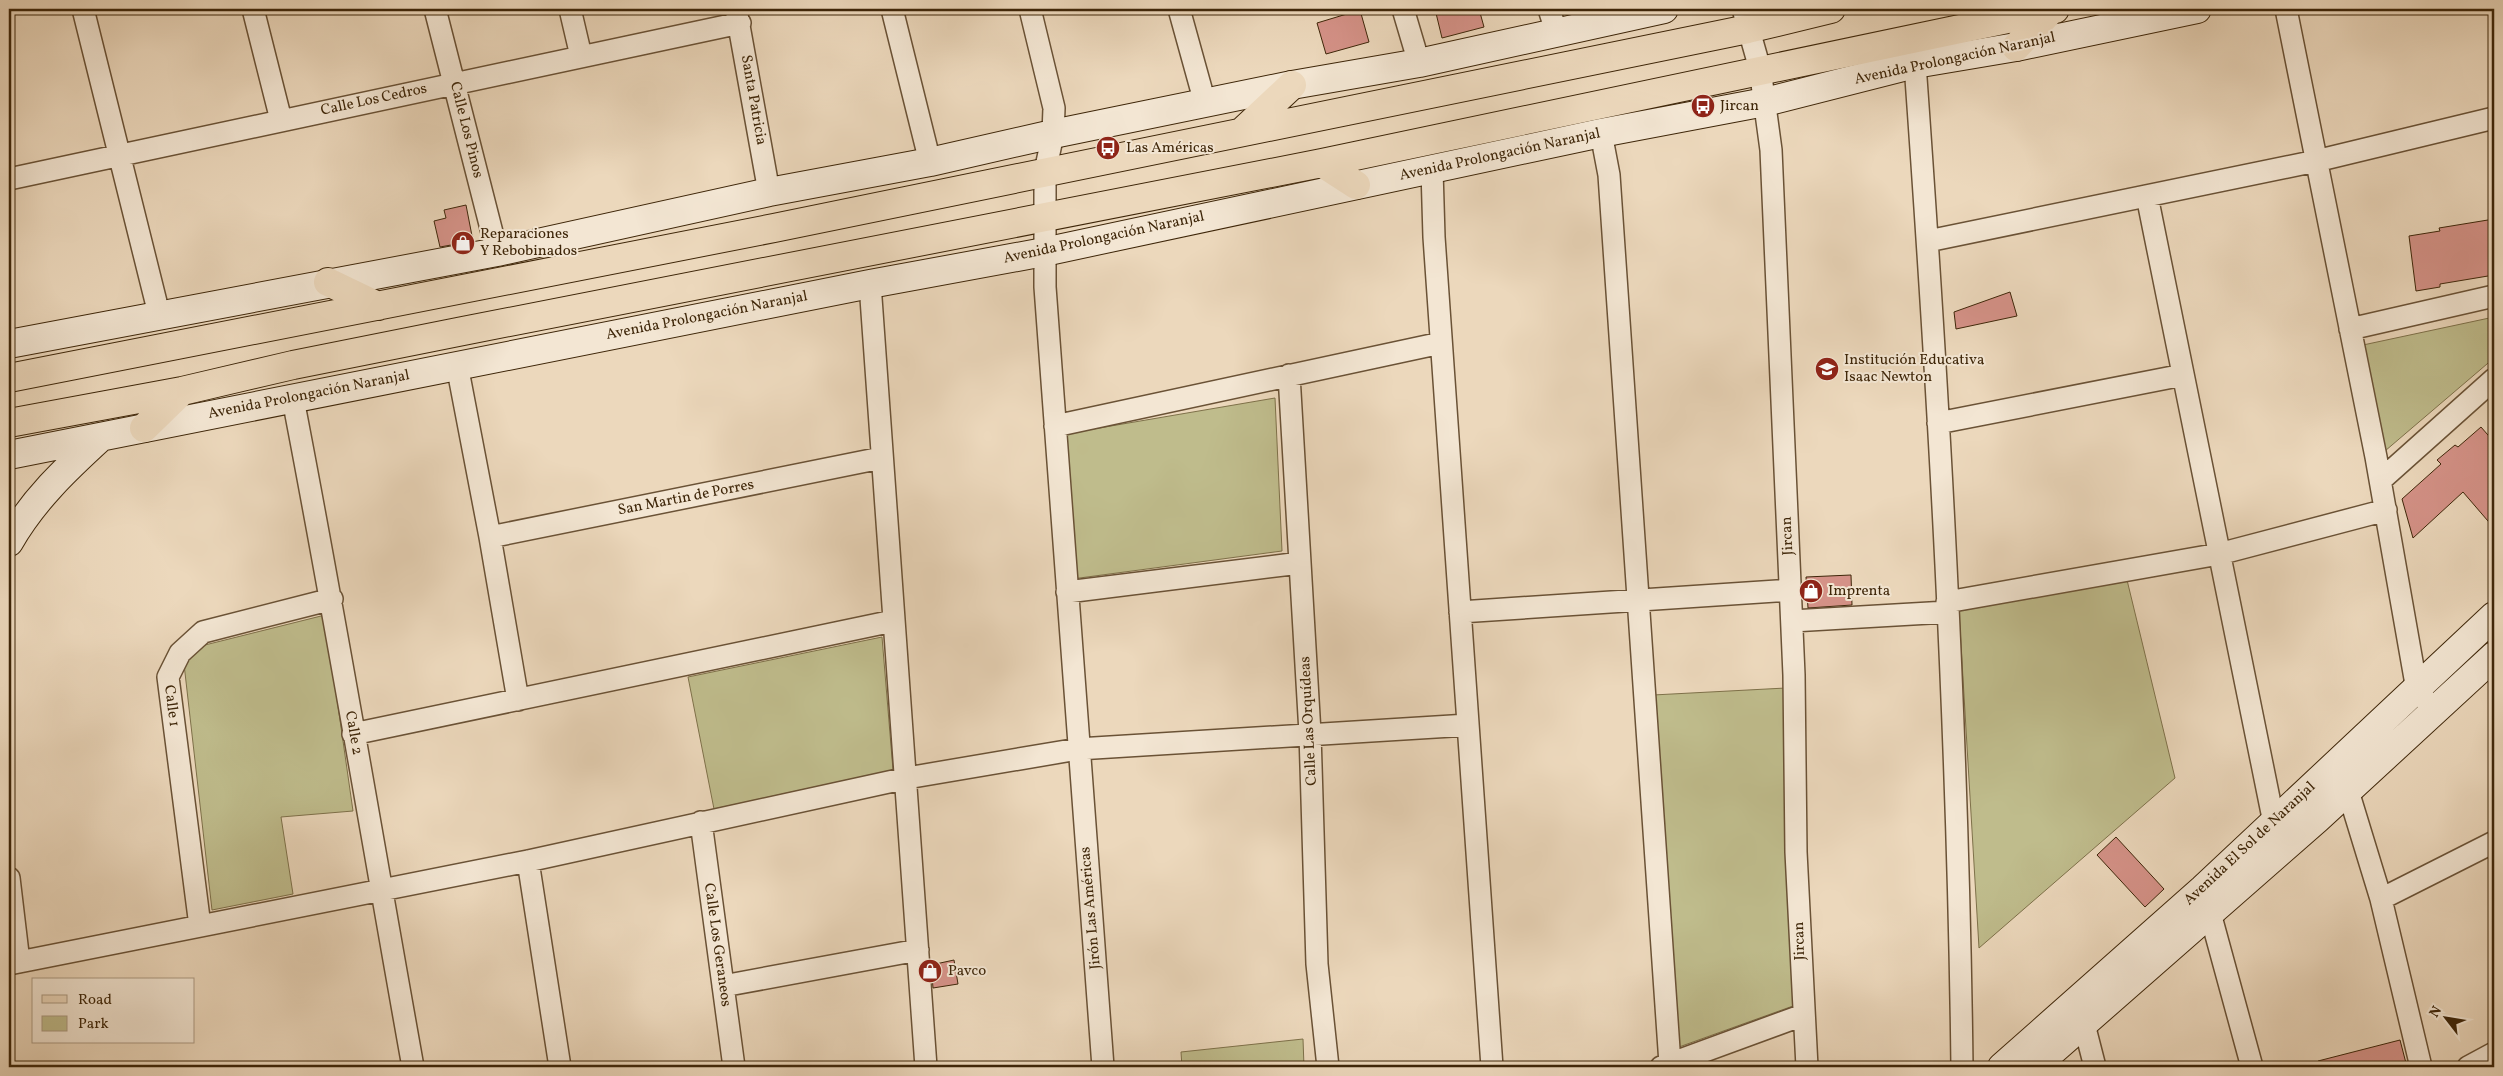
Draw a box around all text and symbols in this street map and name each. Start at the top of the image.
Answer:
street label: Avenida Prolongación Naranjal [1853,27,2057,91]
street label: Santa Patricia [735,53,771,147]
street label: Calle Los Cedros [319,78,429,122]
street label: Calle Los Pinos [444,80,488,180]
bus stop icon: Jircan [1690,93,1716,119]
place label: Jircan [1720,96,1759,117]
street label: Avenida Prolongación Naranjal [1398,123,1602,187]
bus stop icon: Las Américas [1095,135,1121,161]
place label: Las Américas [1126,138,1214,159]
street label: Avenida Prolongación Naranjal [1002,206,1206,270]
place label: Reparaciones Y Rebobinados [480,224,577,262]
shop icon: Reparaciones Y Rebobinados [450,230,476,256]
street label: Avenida Prolongación Naranjal [604,286,810,346]
place label: Institución Educativa Isaac Newton [1844,350,1984,388]
school or university icon: Institución Educativa Isaac Newton [1814,356,1840,382]
street label: Avenida Prolongación Naranjal [206,365,412,425]
street label: San Martin de Porres [616,475,756,521]
street label: Jircan [1776,516,1800,556]
shop icon: Imprenta [1798,578,1824,604]
place label: Imprenta [1828,581,1890,602]
street label: Calle Las Orquídeas [1295,656,1323,786]
street label: Calle 1 [158,684,184,728]
street label: Calle 2 [339,709,367,757]
street label: Avenida El Sol de Naranjal [2180,777,2320,911]
street label: Jirón Las Américas [1075,846,1107,970]
street label: Calle Los Geraneos [698,882,736,1008]
street label: Jircan [1789,921,1811,961]
shop icon: Pavco [917,958,943,984]
place label: Pavco [948,961,986,982]
legend [32,978,195,1044]
text: Road [78,990,112,1011]
north arrow [2420,994,2470,1044]
text: N [2425,1003,2447,1021]
text: Park [78,1014,109,1035]

